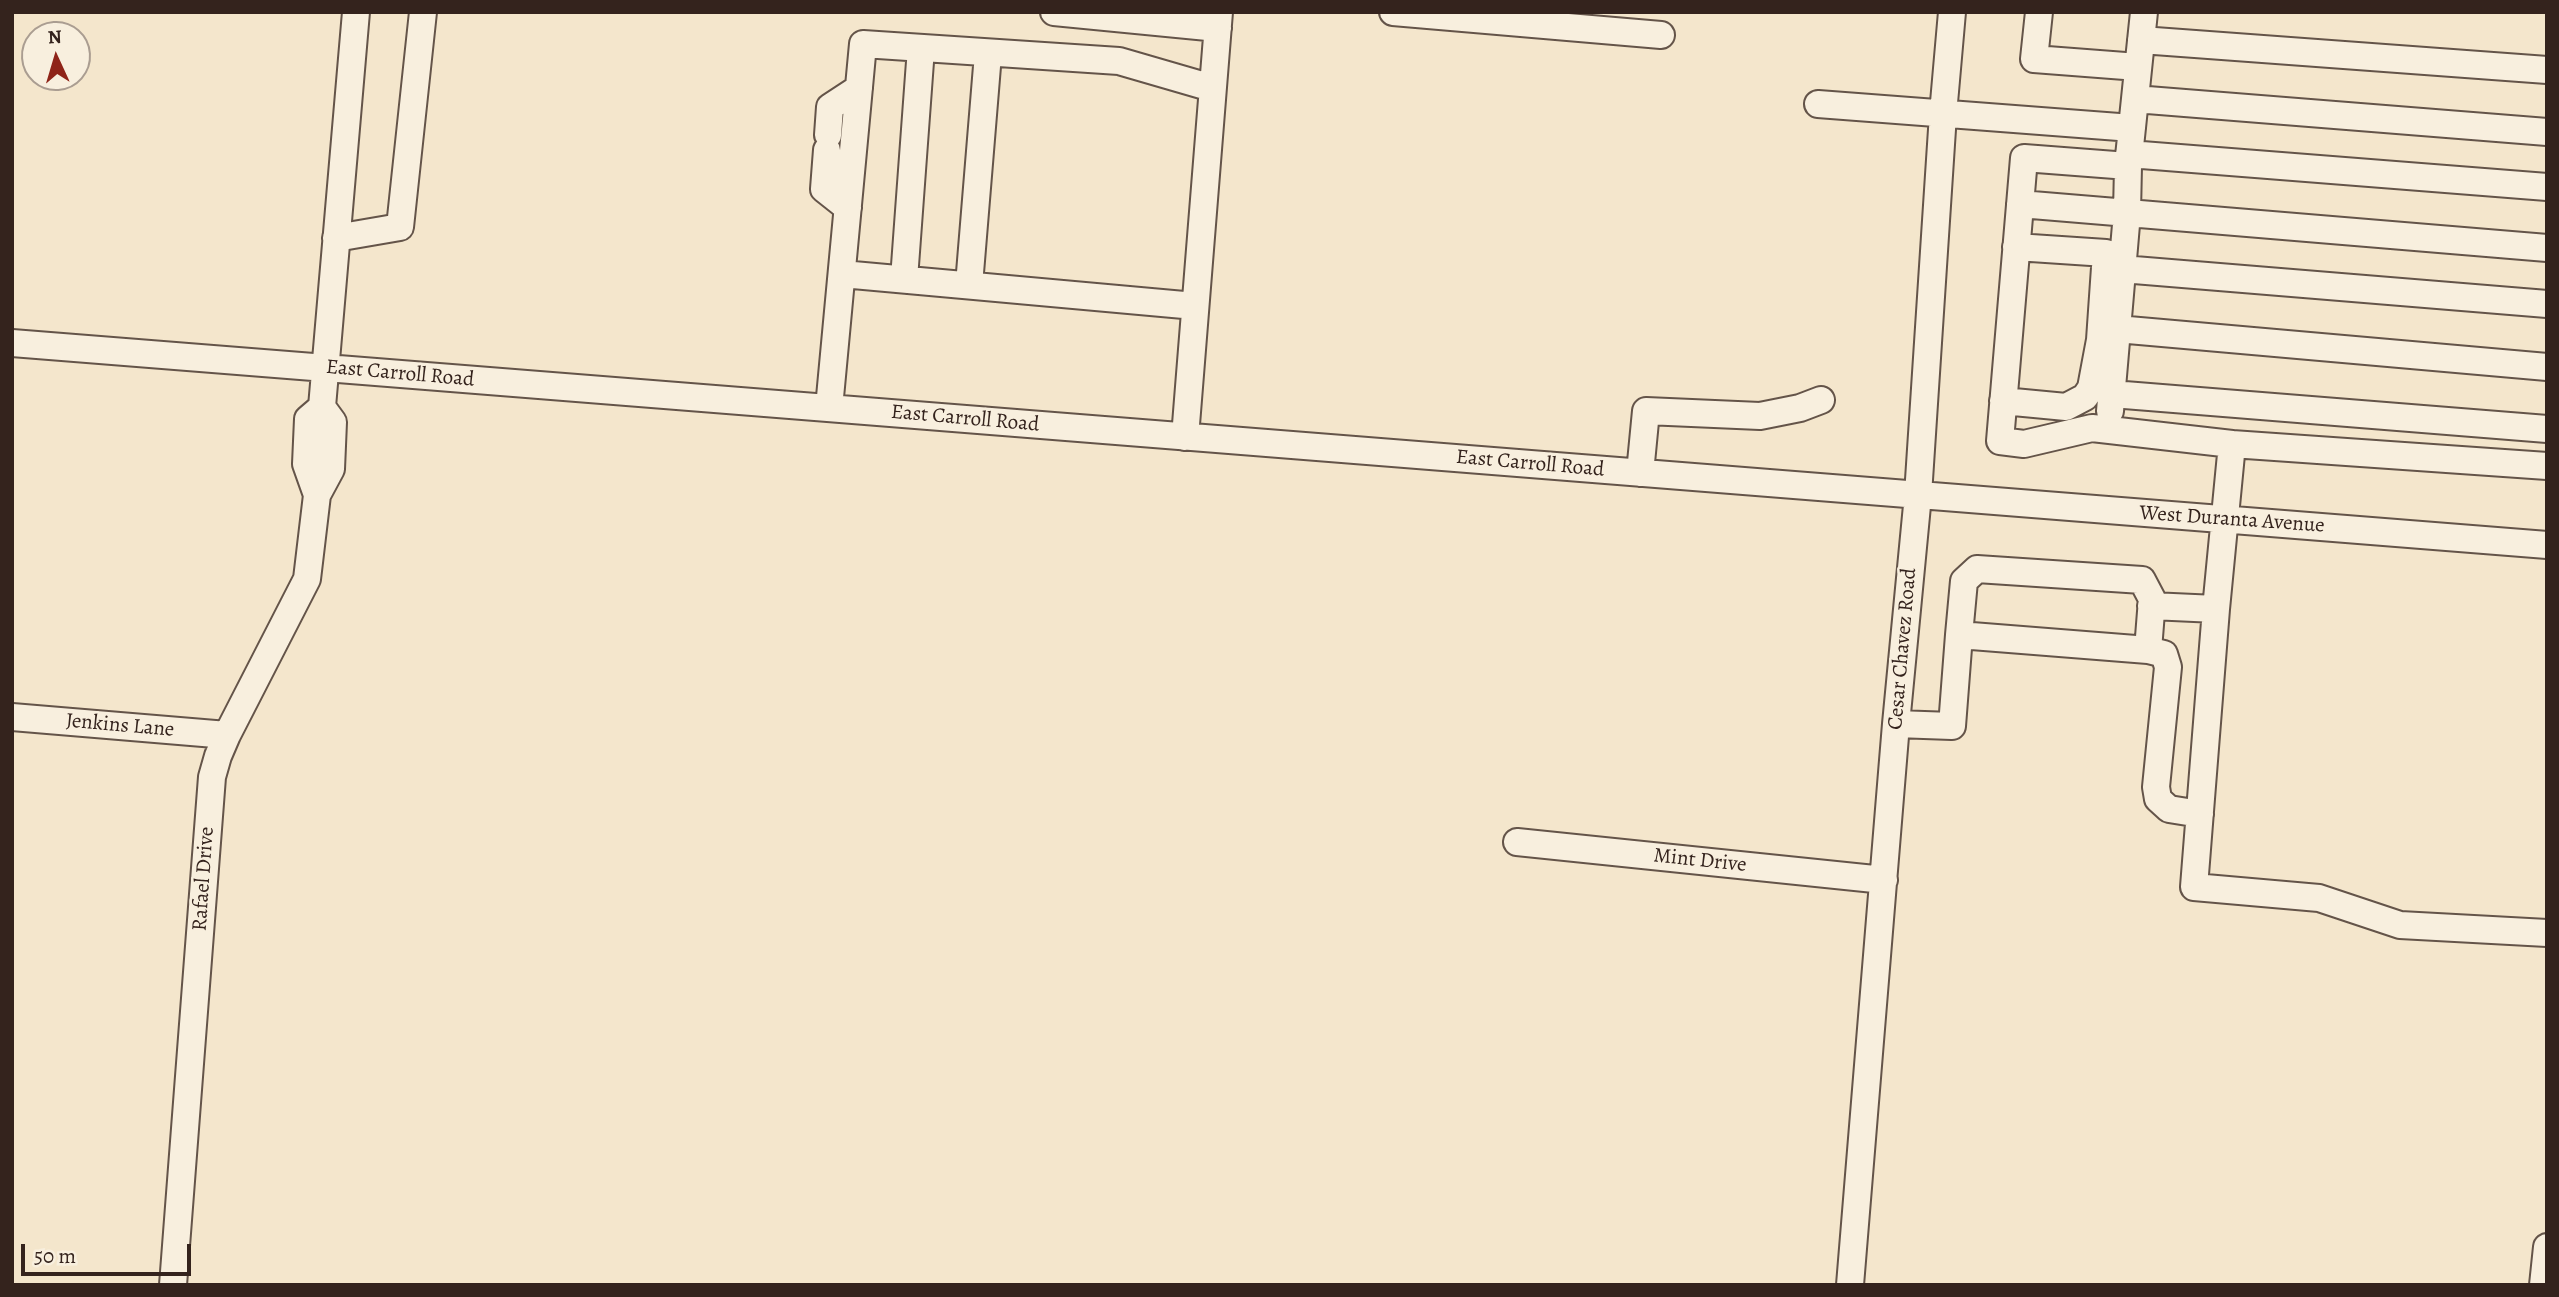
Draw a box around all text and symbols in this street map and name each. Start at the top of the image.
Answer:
north arrow [21,21,91,91]
text: N [47,24,62,50]
street label: East Carroll Road [325,355,475,393]
street label: East Carroll Road [890,400,1040,438]
street label: East Carroll Road [1455,445,1605,483]
street label: West Duranta Avenue [2139,501,2325,539]
street label: Cesar Chavez Road [1883,567,1923,731]
street label: Jenkins Lane [65,709,175,743]
street label: Rafael Drive [188,826,220,932]
street label: Mint Drive [1652,844,1748,878]
scale bar [24,1230,194,1274]
text: 50 m [34,1242,76,1270]

